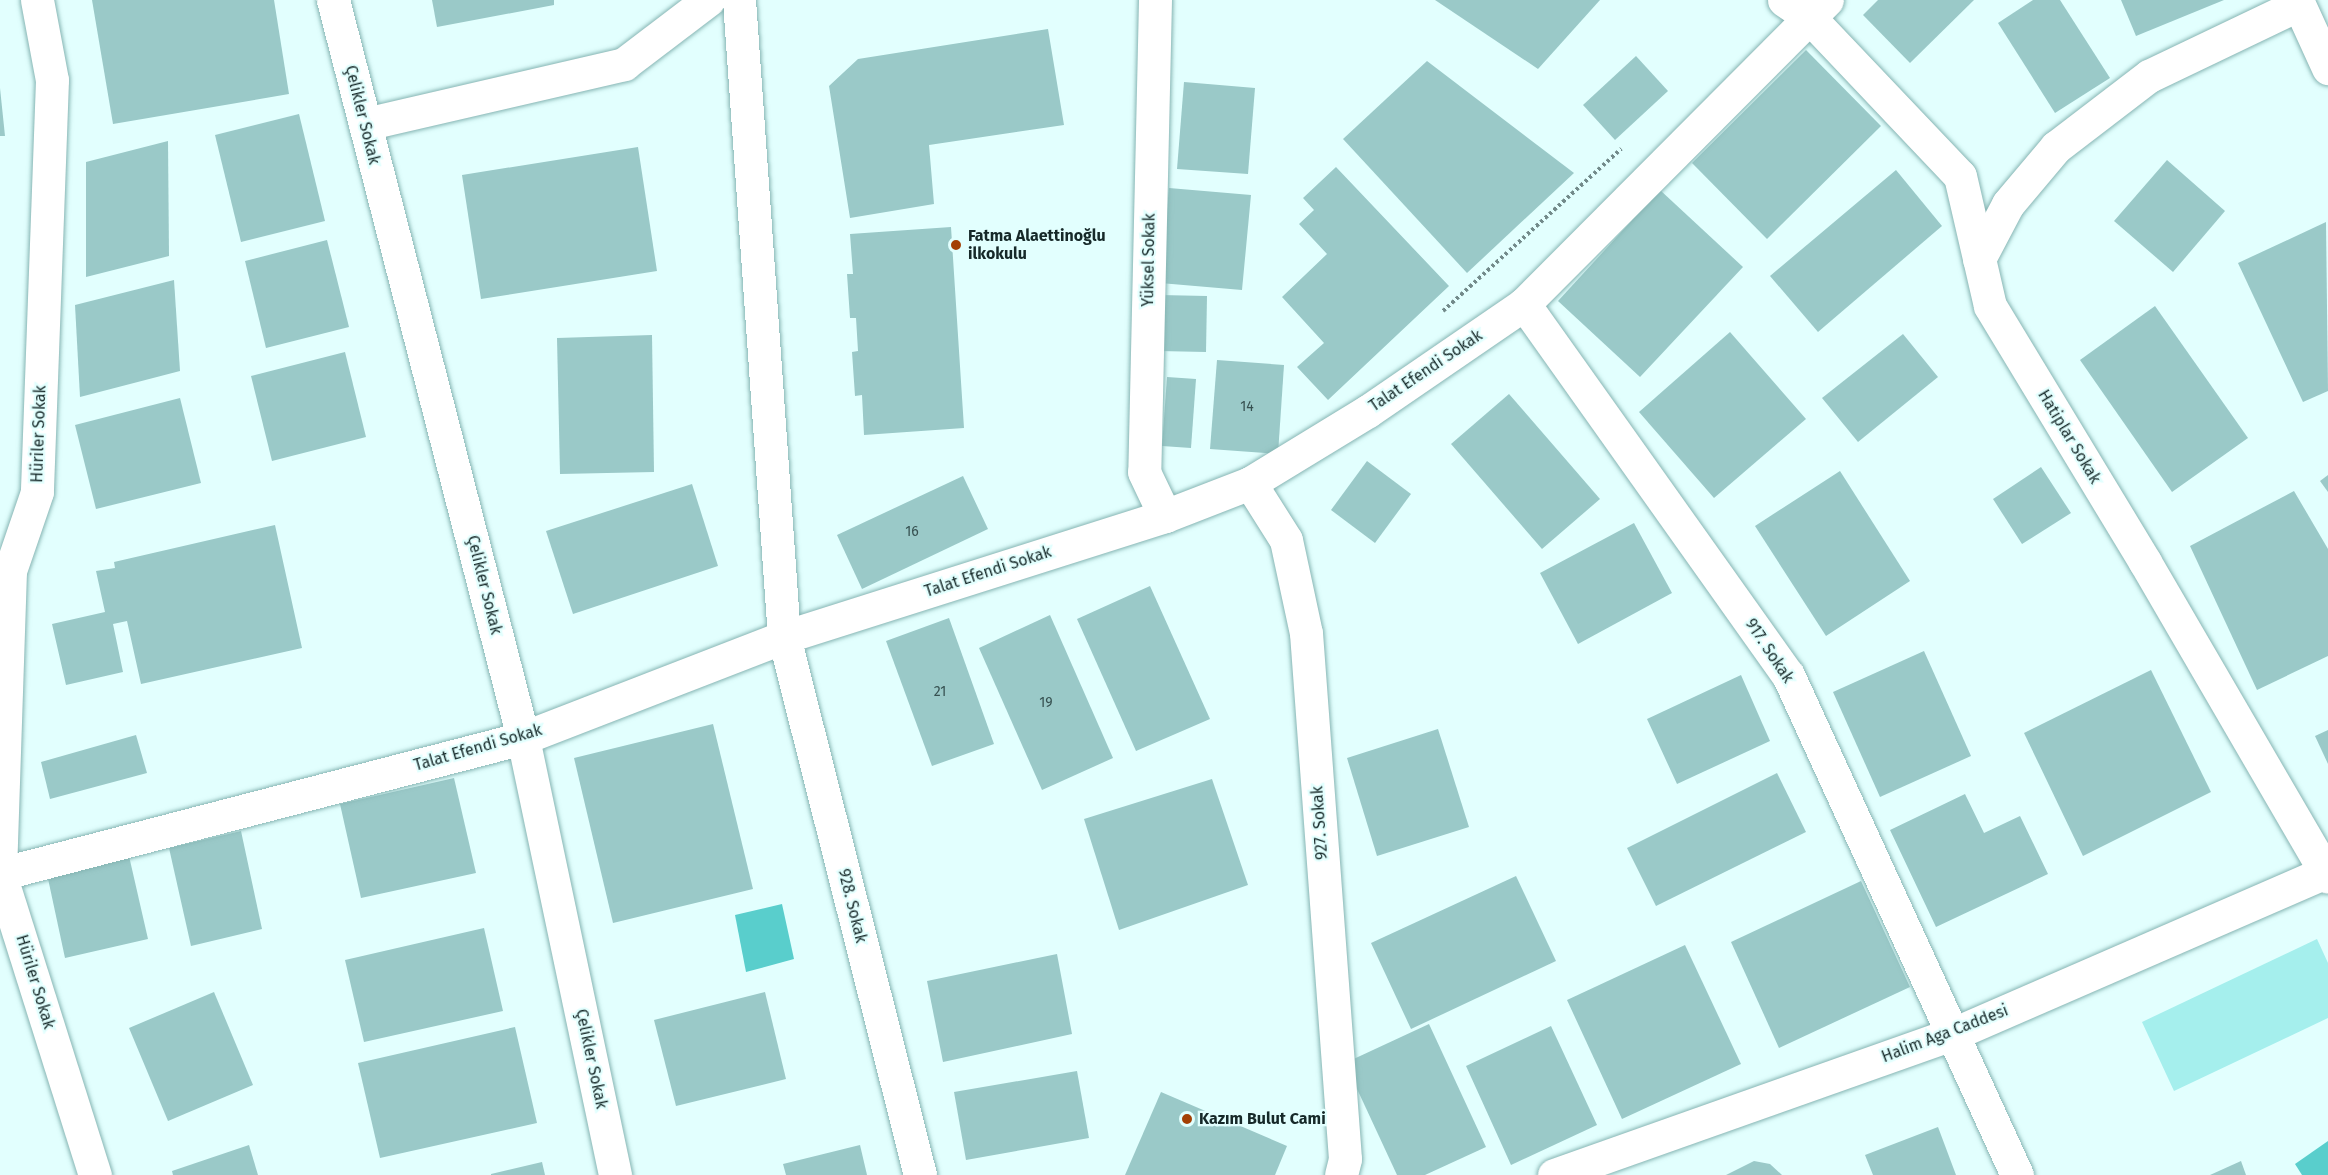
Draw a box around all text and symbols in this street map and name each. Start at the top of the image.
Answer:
street label: Çelikler Sokak [340,63,384,167]
street label: Yüksel Sokak [1139,213,1159,307]
place label: Fatma Alaettinoğlu ilkokulu [968,226,1106,264]
marker: Fatma Alaettinoğlu ilkokulu [949,238,963,252]
street label: Talat Efendi Sokak [1366,326,1486,416]
street label: Hüriler Sokak [28,385,50,483]
street label: Hatiplar Sokak [2033,387,2105,487]
house number: 14 [1240,399,1254,415]
house number: 16 [905,524,919,540]
street label: Çelikler Sokak [462,533,506,637]
street label: Talat Efendi Sokak [922,542,1054,602]
street label: 917. Sokak [1741,615,1797,687]
house number: 21 [934,684,946,700]
house number: 19 [1039,695,1053,711]
street label: Talat Efendi Sokak [412,721,544,775]
street label: 927. Sokak [1308,785,1332,861]
street label: 928. Sokak [834,867,870,945]
street label: Hüriler Sokak [12,933,58,1031]
street label: Halim Aga Caddesi [1879,1001,2011,1067]
street label: Çelikler Sokak [571,1007,611,1111]
place label: Kazım Bulut Cami [1199,1109,1326,1129]
marker: Kazım Bulut Cami [1180,1112,1194,1126]

